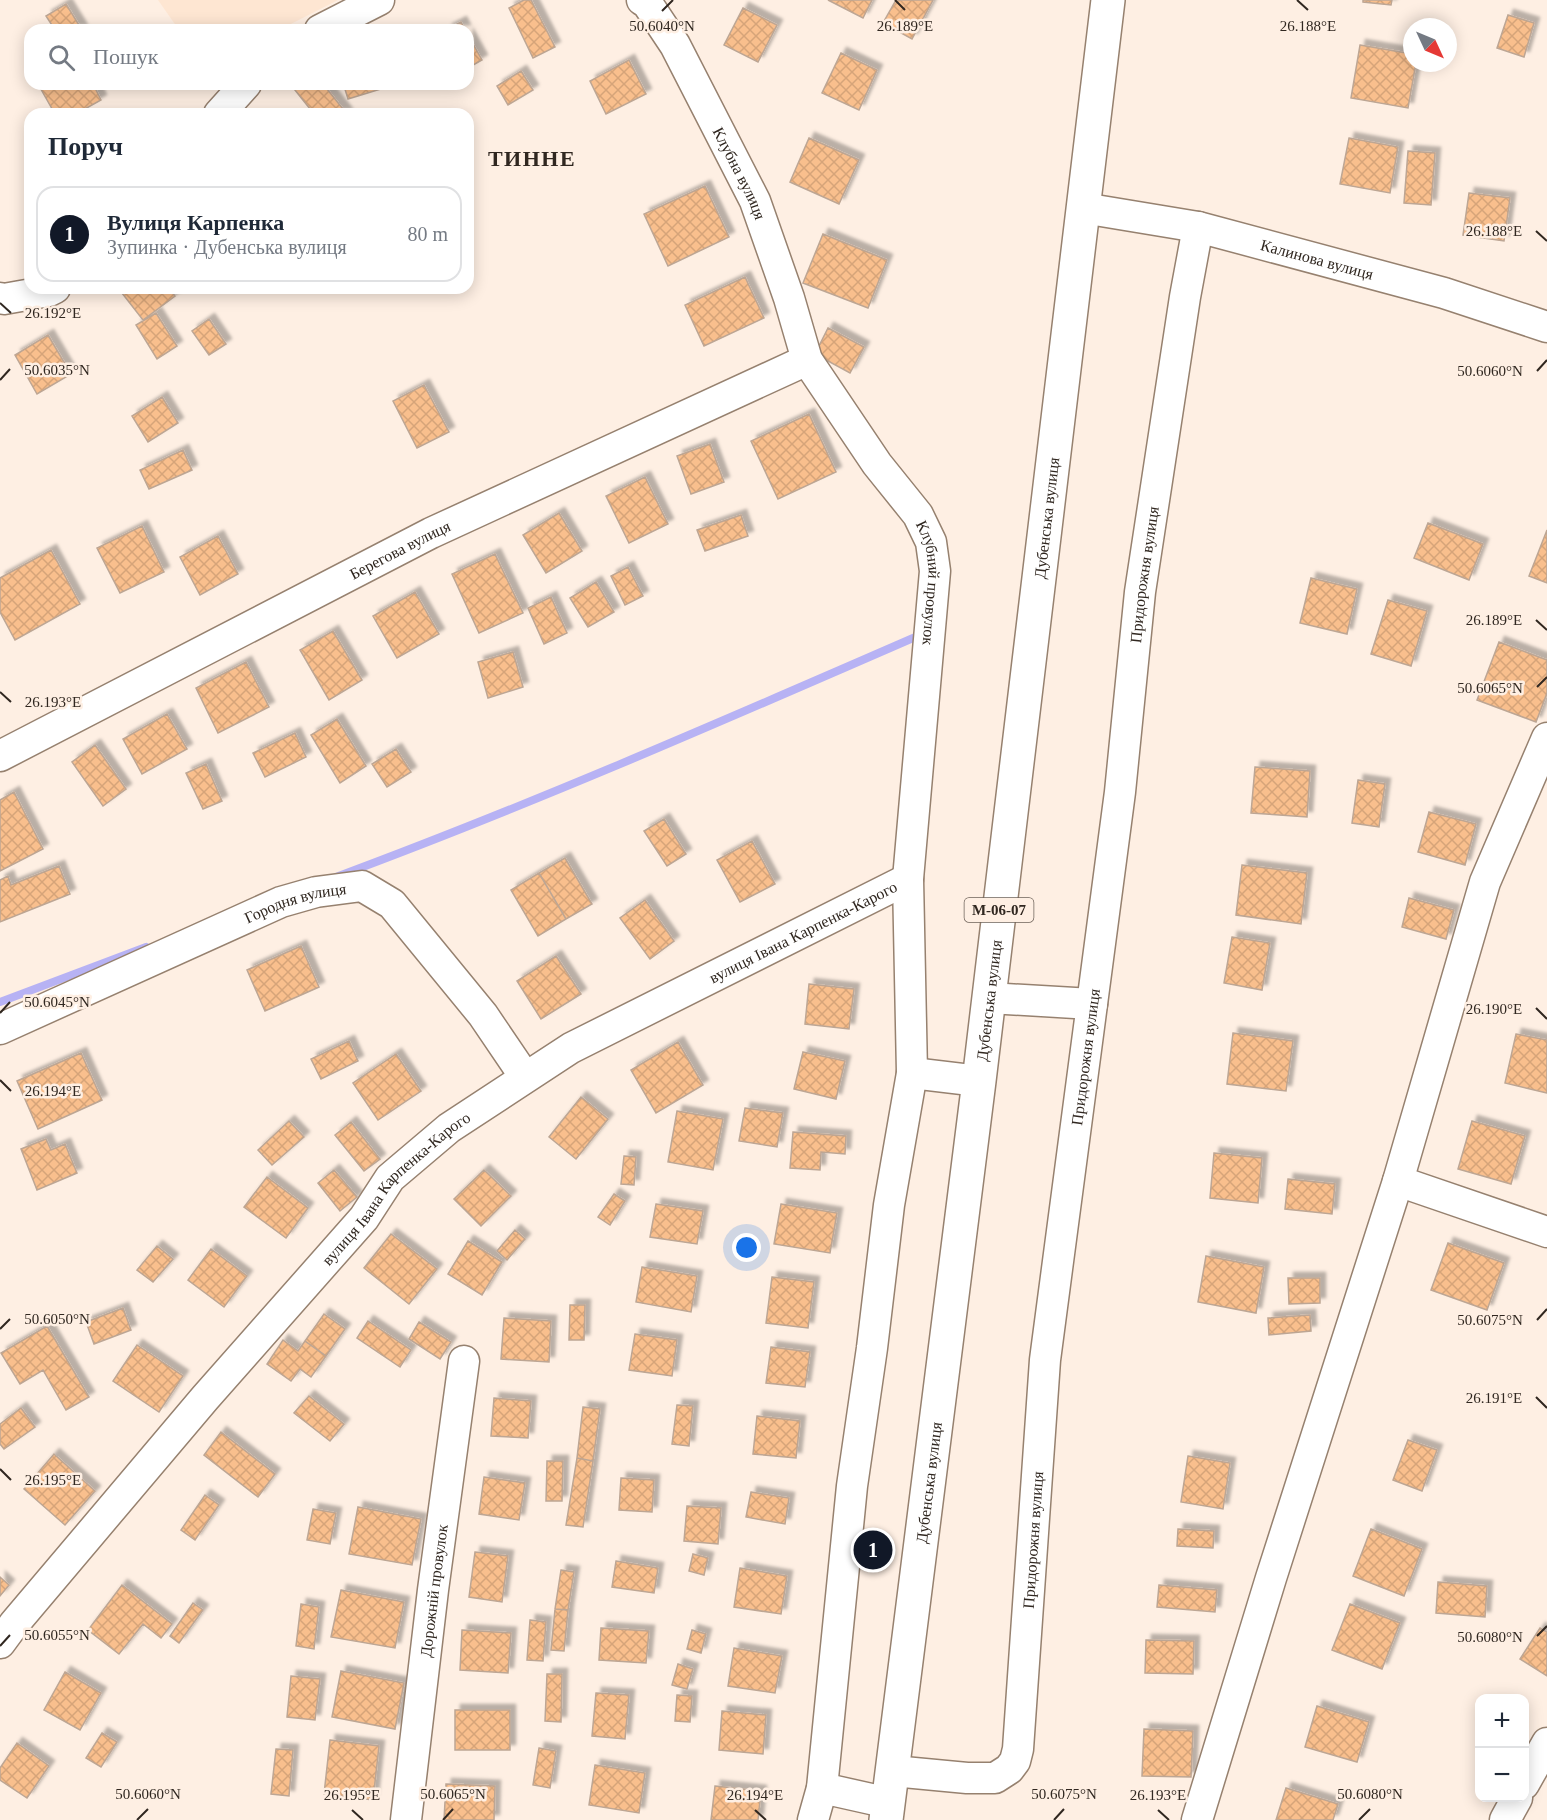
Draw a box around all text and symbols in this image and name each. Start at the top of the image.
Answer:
text: 50.6040°N [629,18,695,34]
text: 26.189°E [877,18,933,34]
text: 26.188°E [1280,18,1336,34]
north arrow [1403,18,1457,72]
search box [24,24,474,90]
icon: search [45,41,78,74]
text: Пошук [93,44,159,69]
street label: Клубна вулиця [710,124,769,222]
text: Поруч [48,132,123,161]
district label: ТИННЕ [488,146,576,171]
text: Вулиця Карпенка [107,210,284,235]
text: 1 [65,223,75,245]
text: 80 m [407,223,448,245]
text: 26.188°E [1466,223,1522,239]
text: Зупинка · Дубенська вулиця [107,236,347,258]
street label: Калинова вулиця [1259,236,1376,282]
text: 26.192°E [25,305,81,321]
text: 50.6035°N [24,362,90,378]
text: 50.6060°N [1457,363,1523,379]
street label: Дубенська вулиця [1031,456,1062,580]
street label: Придорожня вулиця [1126,504,1162,644]
street label: Берегова вулиця [347,517,453,582]
street label: Клубний провулок [913,517,944,646]
text: 26.189°E [1466,612,1522,628]
text: 50.6065°N [1457,680,1523,696]
text: 26.193°E [25,694,81,710]
street label: вулиця Івана Карпенка-Карого [706,878,900,986]
street label: Городня вулиця [242,880,348,926]
road number: М-06-07 [964,898,1034,922]
street label: Дубенська вулиця [973,938,1004,1062]
street label: Придорожня вулиця [1068,987,1103,1126]
text: 50.6045°N [24,994,90,1010]
text: 26.190°E [1466,1001,1522,1017]
text: 26.194°E [25,1083,81,1099]
street label: вулиця Івана Карпенка-Карого [318,1108,473,1268]
your location [732,1233,761,1262]
text: 50.6050°N [24,1311,90,1327]
text: 50.6075°N [1457,1312,1523,1328]
text: 26.191°E [1466,1390,1522,1406]
street label: Дубенська вулиця [912,1420,945,1544]
street label: Придорожня вулиця [1019,1470,1046,1609]
text: 26.195°E [25,1472,81,1488]
street label: Дорожній провулок [417,1523,450,1658]
pin: 1 [854,1528,892,1572]
text: 50.6055°N [24,1627,90,1643]
text: 50.6080°N [1457,1629,1523,1645]
map controls [1475,1694,1529,1802]
button: + [1475,1694,1529,1748]
button: − [1475,1748,1529,1802]
text: 50.6060°N [115,1786,181,1802]
text: 50.6065°N [420,1786,486,1802]
text: 50.6075°N [1031,1786,1097,1802]
text: 50.6080°N [1337,1786,1403,1802]
text: 26.195°E [324,1787,380,1803]
text: 26.194°E [727,1787,783,1803]
text: 26.193°E [1130,1787,1186,1803]

